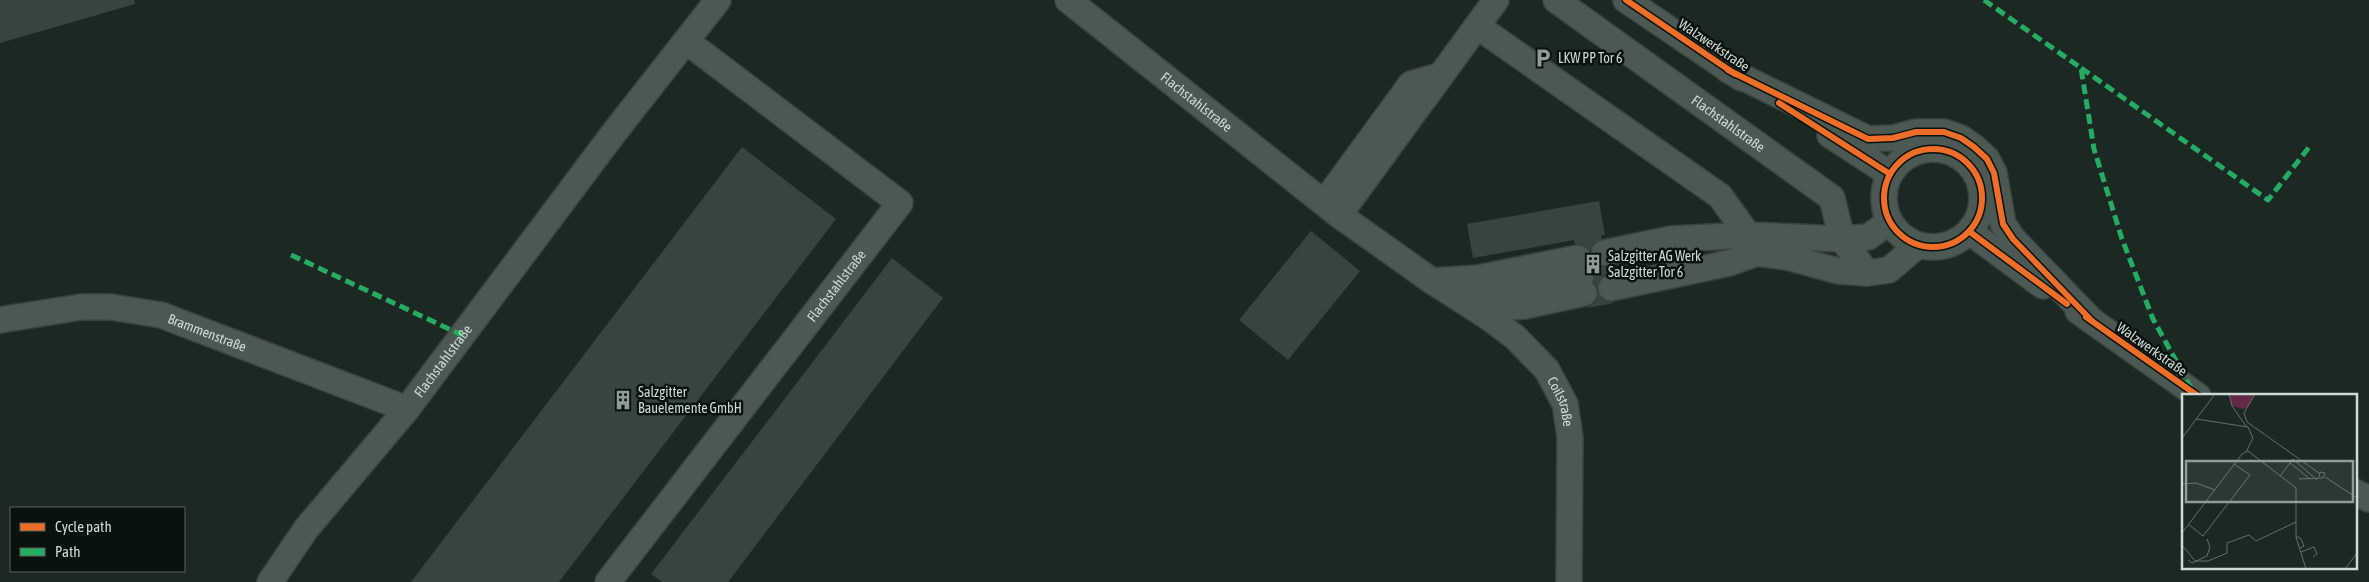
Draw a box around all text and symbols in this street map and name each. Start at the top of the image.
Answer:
street label: Walzwerkstraße [1675,15,1753,75]
parking icon: LKW PP Tor 6 [1532,47,1554,69]
place label: LKW PP Tor 6 [1558,50,1623,66]
street label: Flachstahlstraße [1158,69,1235,135]
street label: Flachstahlstraße [1689,92,1768,155]
street label: Flachstahlstraße [804,247,869,325]
place label: Salzgitter AG Werk Salzgitter Tor 6 [1608,248,1701,280]
building icon: Salzgitter AG Werk Salzgitter Tor 6 [1582,253,1604,275]
street label: Brammenstraße [166,310,249,355]
street label: Walzwerkstraße [2114,319,2190,379]
street label: Flachstahlstraße [411,322,475,400]
street label: Coilstraße [1544,374,1576,427]
place label: Salzgitter Bauelemente GmbH [638,384,742,416]
building icon: Salzgitter Bauelemente GmbH [612,389,634,411]
inset map [2182,394,2356,570]
legend [10,507,185,572]
text: Cycle path [55,518,112,535]
text: Path [55,543,81,560]

